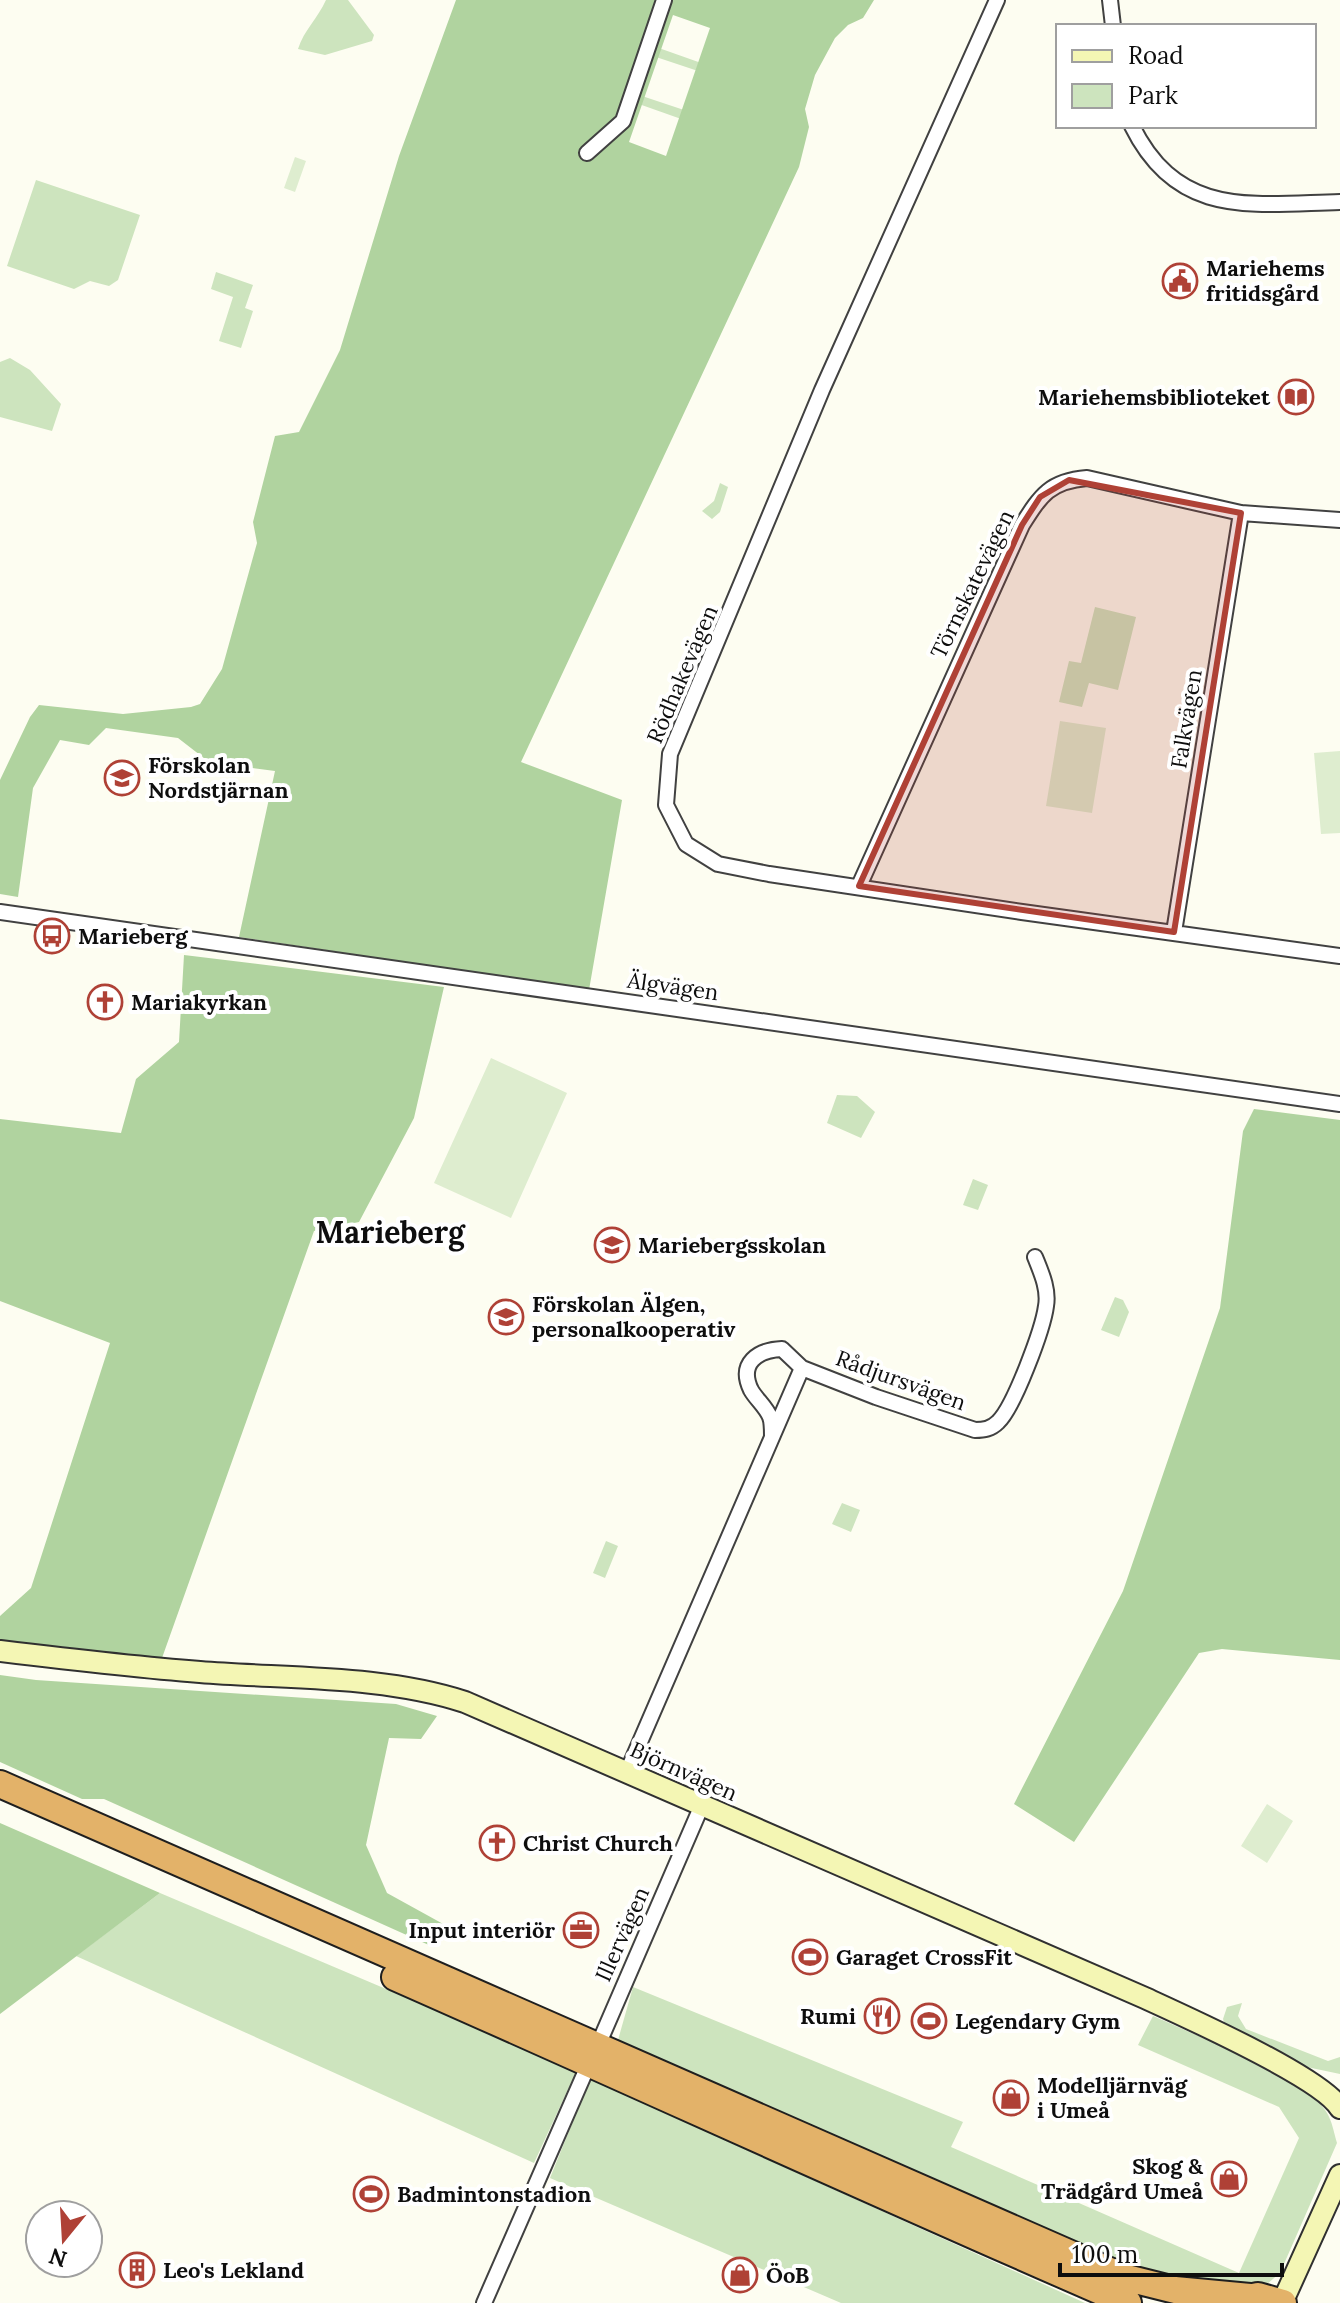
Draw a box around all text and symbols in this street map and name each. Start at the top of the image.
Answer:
legend [1056,24,1316,128]
text: Road [1128,40,1184,71]
text: Park [1128,80,1178,111]
place label: Mariehems fritidsgård [1206,254,1325,307]
public building icon: Mariehems fritidsgård [1161,262,1199,300]
library icon: Mariehemsbiblioteket [1277,378,1315,416]
place label: Mariehemsbiblioteket [1038,383,1271,411]
street label: Törnskatevägen [924,505,1020,663]
street label: Rödhakevägen [640,601,724,747]
street label: Falkvägen [1164,667,1208,771]
place label: Förskolan Nordstjärnan [148,751,288,804]
school or university icon: Förskolan Nordstjärnan [103,759,141,797]
bus stop icon: Marieberg [33,917,71,955]
place label: Marieberg [78,922,188,950]
street label: Älgvägen [625,966,720,1006]
church icon: Mariakyrkan [86,983,124,1021]
place label: Mariakyrkan [131,988,267,1016]
district label: Marieberg [315,1213,466,1252]
school or university icon: Mariebergsskolan [593,1226,631,1264]
place label: Mariebergsskolan [638,1231,826,1259]
place label: Förskolan Älgen, personalkooperativ [532,1290,736,1343]
school or university icon: Förskolan Älgen, personalkooperativ [487,1298,525,1336]
street label: Rådjursvägen [832,1344,970,1416]
street label: Björnvägen [626,1735,742,1807]
church icon: Christ Church [478,1824,516,1862]
place label: Christ Church [523,1829,673,1857]
street label: Illervägen [589,1882,655,1986]
office icon: Input interiör [562,1911,600,1949]
place label: Input interiör [408,1916,555,1944]
sports icon: Garaget CrossFit [791,1938,829,1976]
place label: Garaget CrossFit [836,1943,1013,1971]
restaurant icon: Rumi [863,1997,901,2035]
place label: Rumi [800,2002,856,2030]
sports icon: Legendary Gym [910,2002,948,2040]
place label: Legendary Gym [955,2007,1120,2035]
place label: Modelljärnväg i Umeå [1037,2071,1188,2124]
shop icon: Modelljärnväg i Umeå [992,2079,1030,2117]
place label: Skog & Trädgård Umeå [1041,2152,1203,2205]
shop icon: Skog & Trädgård Umeå [1210,2160,1248,2198]
sports icon: Badmintonstadion [352,2175,390,2213]
place label: Badmintonstadion [397,2180,591,2208]
north arrow [24,2199,104,2279]
scale bar [1060,2227,1282,2277]
text: 100 m [1072,2239,1138,2270]
text: N [45,2242,70,2274]
building icon: Leo's Lekland [118,2251,156,2289]
place label: Leo's Lekland [163,2256,304,2284]
shop icon: ÖoB [721,2256,759,2294]
place label: ÖoB [766,2261,809,2289]

